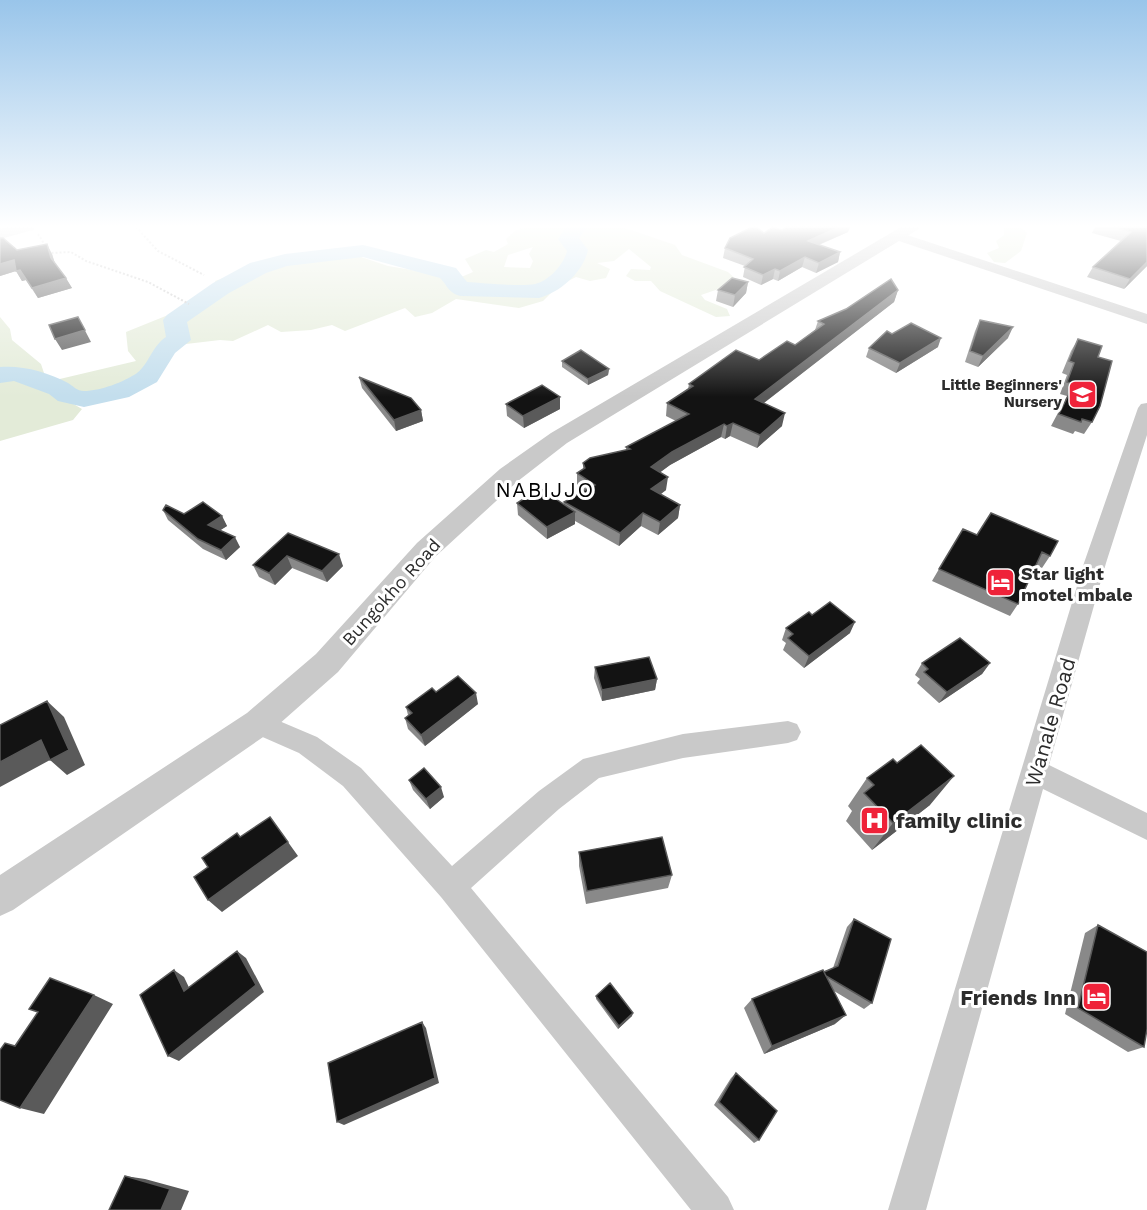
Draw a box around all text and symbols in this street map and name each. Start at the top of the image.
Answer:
place label: Little Beginners' Nursery [941,376,1063,411]
school or university icon: Little Beginners' Nursery [1067,378,1099,410]
district label: NABIJJO [495,477,595,502]
street label: Bungokho Road [337,534,445,650]
place label: Star light motel mbale [1021,563,1133,605]
hotel icon: Star light motel mbale [984,567,1016,599]
street label: Wanale Road [1020,655,1080,789]
hospital icon: family clinic [859,804,891,836]
place label: family clinic [896,808,1022,833]
hotel icon: Friends Inn [1081,981,1113,1013]
place label: Friends Inn [960,985,1076,1010]

